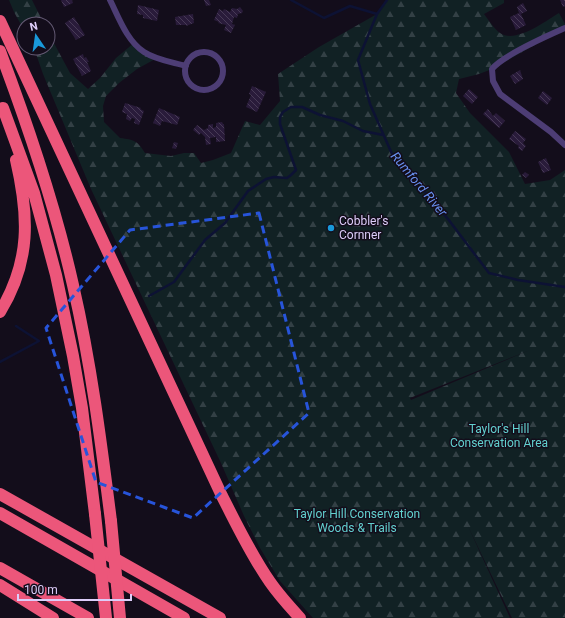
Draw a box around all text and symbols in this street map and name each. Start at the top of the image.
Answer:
north arrow [16,16,56,56]
text: N [29,19,39,34]
water label: Rumford River [388,149,451,220]
place label: Cobbler's Cornner [339,214,388,242]
marker: Cobbler's Cornner [326,223,336,233]
park label: Taylor's Hill Conservation Area [450,422,548,450]
park label: Taylor Hill Conservation Woods & Trails [294,507,420,535]
scale bar [18,576,131,602]
text: 100 m [24,583,58,597]

